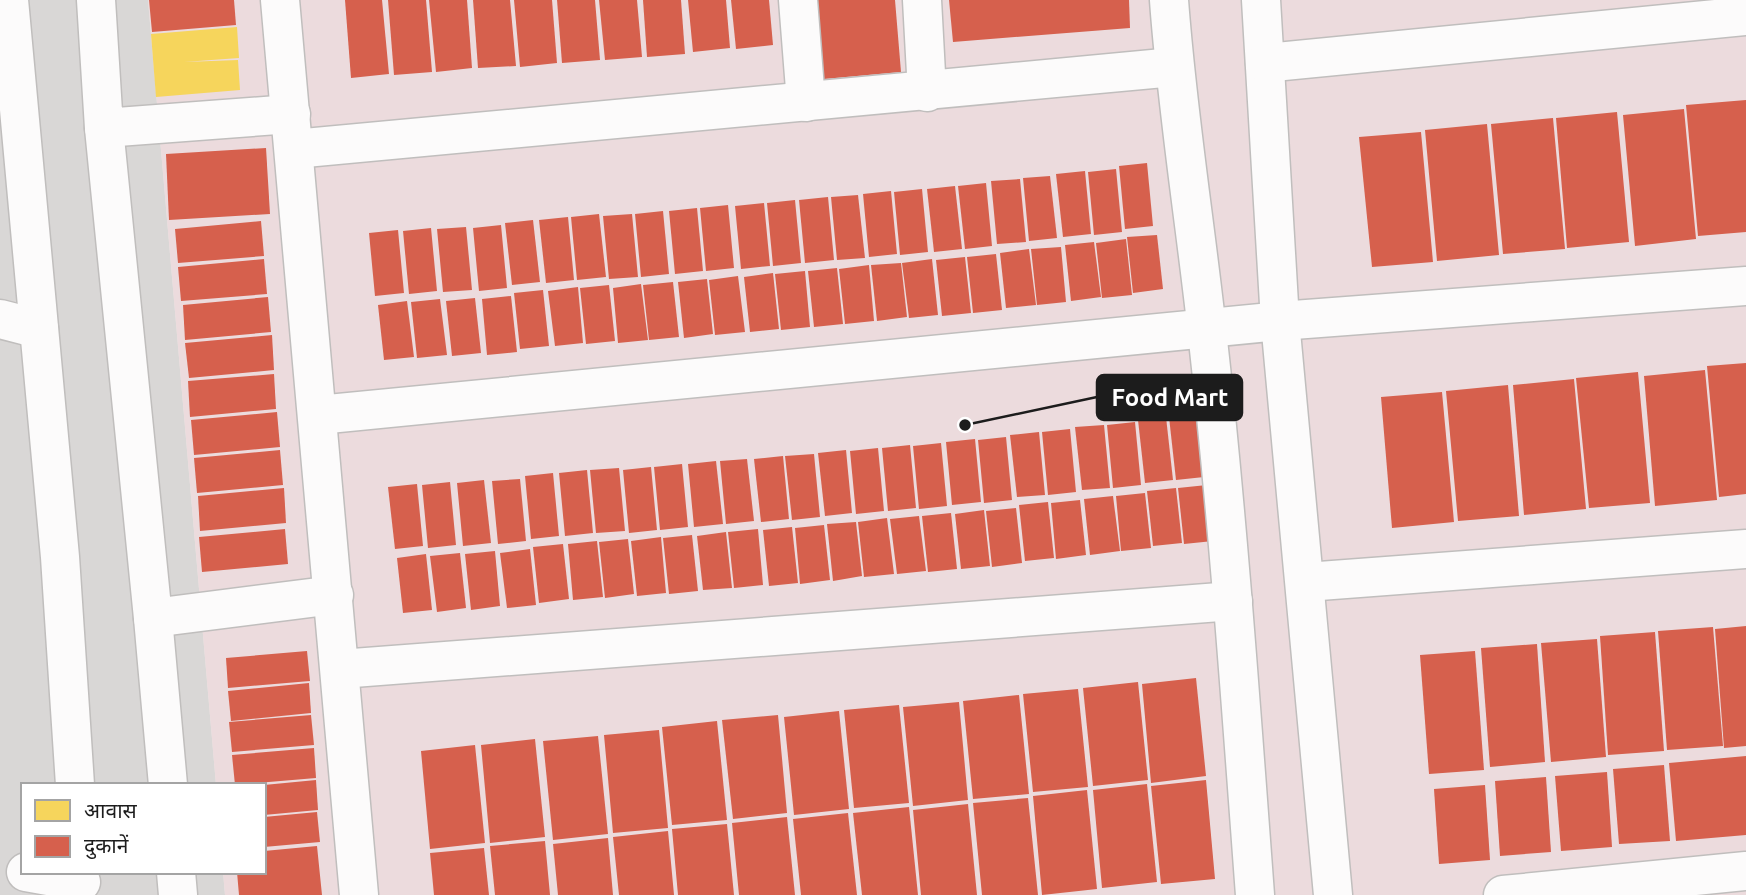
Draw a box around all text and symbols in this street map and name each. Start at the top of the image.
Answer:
callout: Food Mart [1097,375,1242,420]
text: Food Mart [1112,384,1228,411]
legend [21,783,266,874]
text: आवास [84,798,138,822]
text: दुकानें [84,833,129,860]

